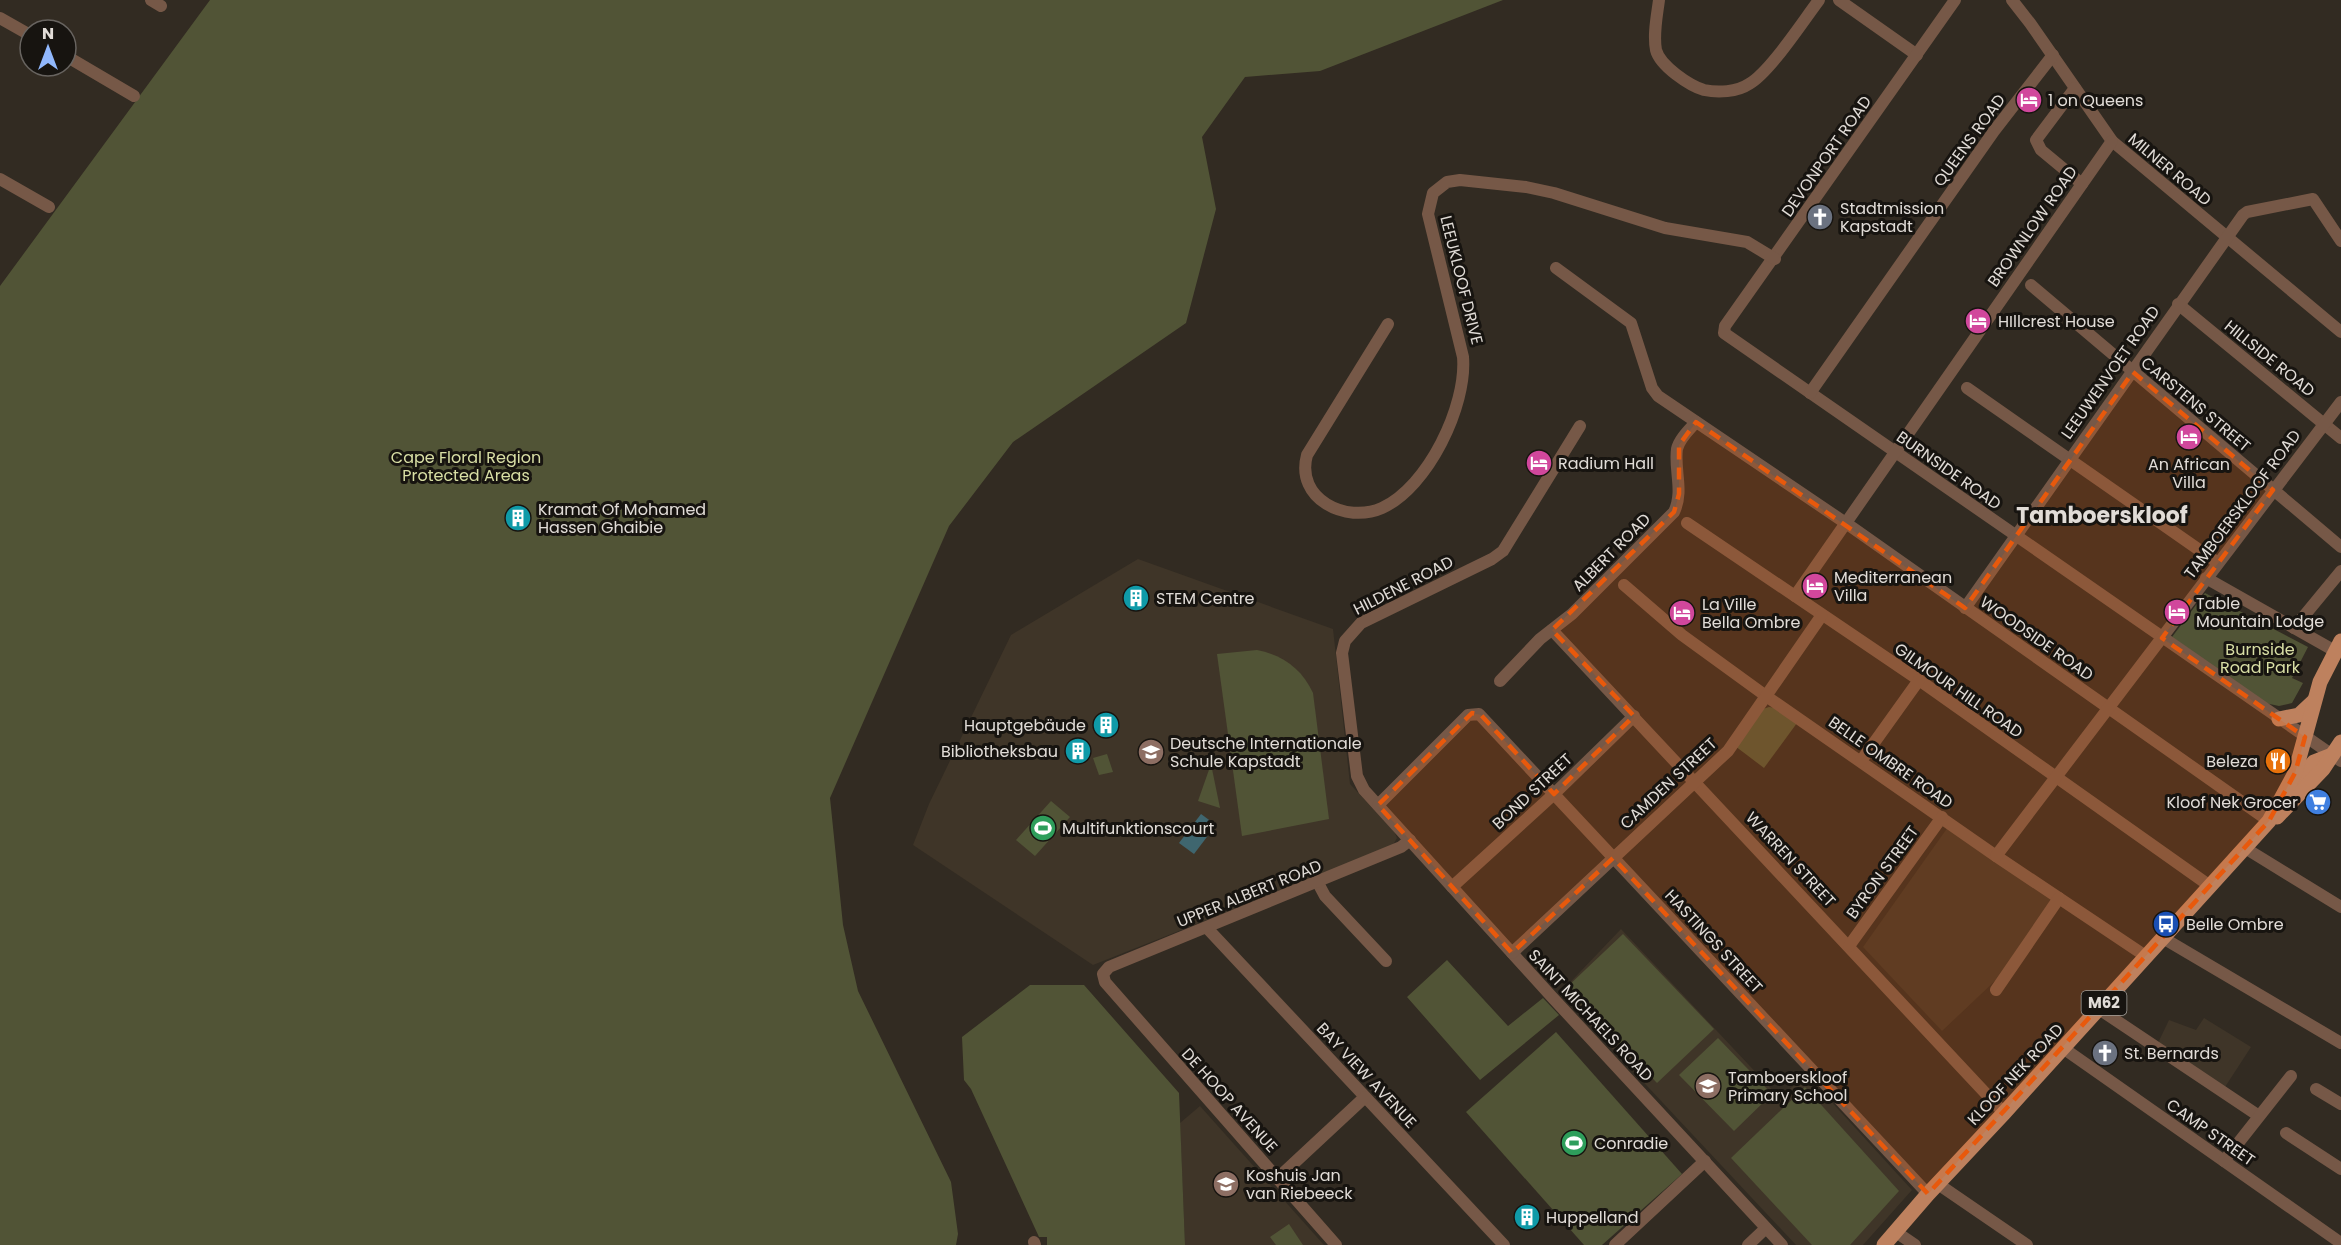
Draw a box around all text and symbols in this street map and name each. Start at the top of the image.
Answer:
north arrow [18,18,78,78]
text: N [42,22,54,45]
hotel icon: 1 on Queens [2014,85,2044,115]
street label: QUEENS ROAD [1928,89,2011,191]
place label: 1 on Queens [2048,89,2143,112]
street label: DEVONPORT ROAD [1776,91,1877,221]
street label: MILNER ROAD [2123,128,2216,211]
street label: BROWNLOW ROAD [1982,161,2083,291]
place label: Stadtmission Kapstadt [1840,197,1944,238]
church icon: Stadtmission Kapstadt [1805,202,1835,232]
street label: LEEUKLOOF DRIVE [1434,213,1489,347]
street label: LEEUWENVOET ROAD [2056,301,2165,444]
hotel icon: HIllcrest House [1963,306,1993,336]
place label: HIllcrest House [1998,310,2115,333]
street label: HILLSIDE ROAD [2220,315,2320,402]
street label: CARSTENS STREET [2136,352,2256,457]
hotel icon: An African Villa [2174,422,2204,452]
street label: TAMBOERSKLOOF ROAD [2179,425,2306,584]
street label: BURNSIDE ROAD [1892,426,2006,515]
park label: Cape Floral Region Protected Areas [391,446,541,487]
hotel icon: Radium Hall [1524,448,1554,478]
place label: Radium Hall [1558,452,1654,475]
place label: An African Villa [2148,453,2230,494]
place label: Kramat Of Mohamed Hassen Ghaibie [538,498,706,539]
district label: Tamboerskloof [2016,500,2188,531]
building icon: Kramat Of Mohamed Hassen Ghaibie [503,503,533,533]
street label: ALBERT ROAD [1567,508,1656,597]
street label: HILDENE ROAD [1349,550,1457,621]
place label: Mediterranean Villa [1834,566,1952,607]
hotel icon: Mediterranean Villa [1800,571,1830,601]
building icon: STEM Centre [1121,583,1151,613]
place label: STEM Centre [1156,587,1255,610]
street label: WOODSIDE ROAD [1975,591,2098,686]
place label: Table Mountain Lodge [2196,592,2324,633]
place label: La Ville Bella Ombre [1702,593,1801,634]
hotel icon: Table Mountain Lodge [2162,597,2192,627]
hotel icon: La Ville Bella Ombre [1667,598,1697,628]
street label: GILMOUR HILL ROAD [1890,637,2028,743]
park label: Burnside Road Park [2220,638,2301,679]
building icon: Hauptgebäude [1091,710,1121,740]
street label: BELLE OMBRE ROAD [1824,711,1958,814]
place label: Hauptgebäude [964,714,1086,737]
place label: Deutsche Internationale Schule Kapstadt [1170,732,1362,773]
street label: CAMDEN STREET [1615,732,1722,834]
building icon: Bibliotheksbau [1063,736,1093,766]
school or university icon: Deutsche Internationale Schule Kapstadt [1136,737,1166,767]
place label: Bibliotheksbau [941,740,1058,763]
restaurant icon: Beleza [2263,746,2293,776]
street label: BOND STREET [1487,748,1578,835]
place label: Beleza [2206,750,2258,773]
supermarket icon: Kloof Nek Grocer [2303,787,2333,817]
place label: Kloof Nek Grocer [2167,791,2298,814]
street label: WARREN STREET [1740,807,1841,912]
sports icon: Multifunktionscourt [1028,813,1058,843]
place label: Multifunktionscourt [1062,817,1214,840]
street label: BYRON STREET [1841,821,1924,923]
street label: UPPER ALBERT ROAD [1173,854,1325,933]
street label: HASTINGS STREET [1660,884,1768,998]
bus stop icon: Belle Ombre [2151,909,2181,939]
place label: Belle Ombre [2186,913,2284,936]
street label: SAINT MICHAELS ROAD [1523,944,1658,1087]
road number: M62 [2082,991,2126,1015]
street label: BAY VIEW AVENUE [1311,1017,1422,1133]
street label: KLOOF NEK ROAD [1962,1018,2069,1130]
church icon: St. Bernards [2090,1038,2120,1068]
place label: St. Bernards [2124,1042,2219,1065]
street label: DE HOOP AVENUE [1176,1043,1283,1158]
place label: Tamboerskloof Primary School [1728,1066,1847,1107]
school or university icon: Tamboerskloof Primary School [1693,1071,1723,1101]
street label: CAMP STREET [2162,1093,2260,1172]
sports icon: Conradie [1559,1128,1589,1158]
place label: Conradie [1594,1132,1668,1155]
place label: Koshuis Jan van Riebeeck [1246,1164,1353,1205]
school or university icon: Koshuis Jan van Riebeeck [1211,1169,1241,1199]
building icon: Huppelland [1512,1202,1542,1232]
place label: Huppelland [1546,1206,1639,1229]

